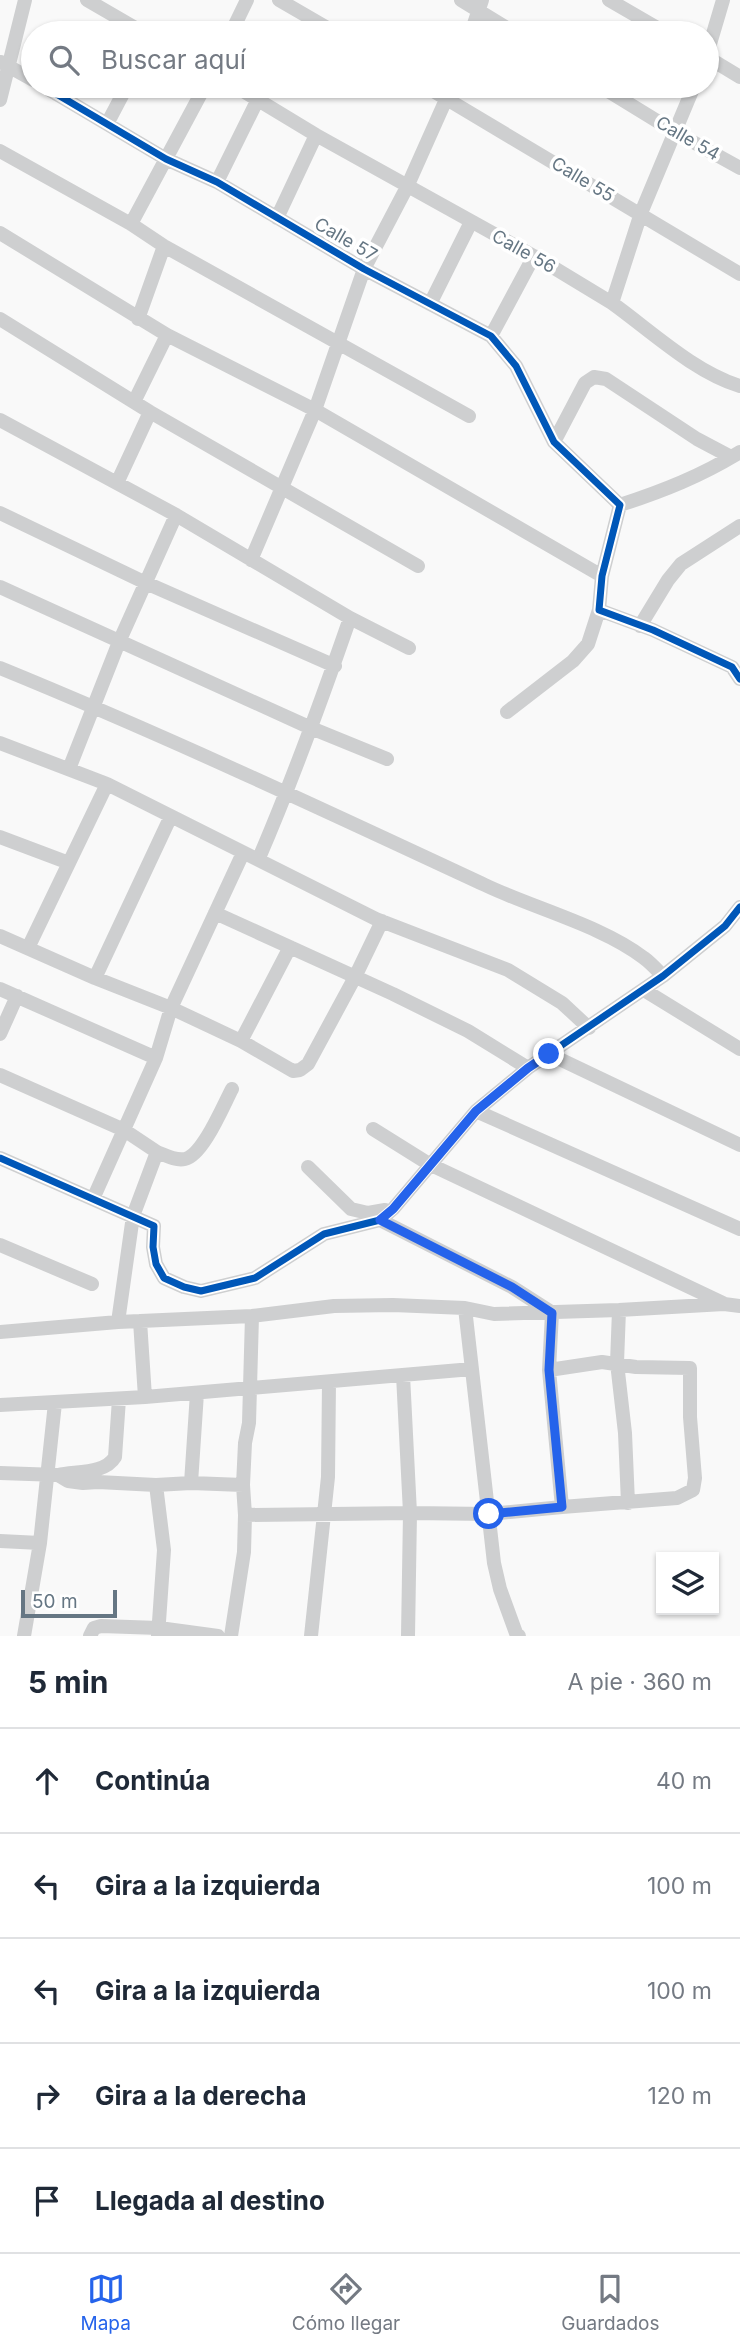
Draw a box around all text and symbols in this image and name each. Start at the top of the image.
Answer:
search box [21,21,719,98]
icon: search [45,41,83,79]
text: Buscar aquí [101,44,246,75]
street label: Calle 54 [652,111,724,165]
street label: Calle 55 [548,152,618,206]
street label: Calle 57 [311,213,381,265]
street label: Calle 56 [488,225,560,277]
route end [533,1038,564,1069]
route start [473,1498,504,1529]
map controls [656,1552,719,1615]
button: layers [656,1552,719,1615]
scale bar [21,1587,117,1619]
text: 50 m [32,1590,78,1613]
text: 5 min [28,1664,108,1700]
text: A pie · 360 m [567,1668,712,1696]
icon: ahead [28,1762,66,1800]
text: Continúa [95,1765,210,1796]
text: 40 m [656,1767,712,1795]
icon: left [28,1867,66,1905]
text: Gira a la izquierda [95,1870,321,1901]
text: 100 m [647,1872,712,1900]
icon: left [28,1972,66,2010]
text: Gira a la izquierda [95,1975,321,2006]
text: 100 m [647,1977,712,2005]
icon: right [28,2077,66,2115]
text: Gira a la derecha [95,2080,307,2111]
text: 120 m [647,2082,712,2110]
icon: arrive [28,2182,66,2220]
text: Llegada al destino [95,2185,325,2216]
tab: Mapa [80,2270,131,2335]
tab: Cómo llegar [292,2270,400,2335]
tab: Guardados [561,2270,659,2335]

